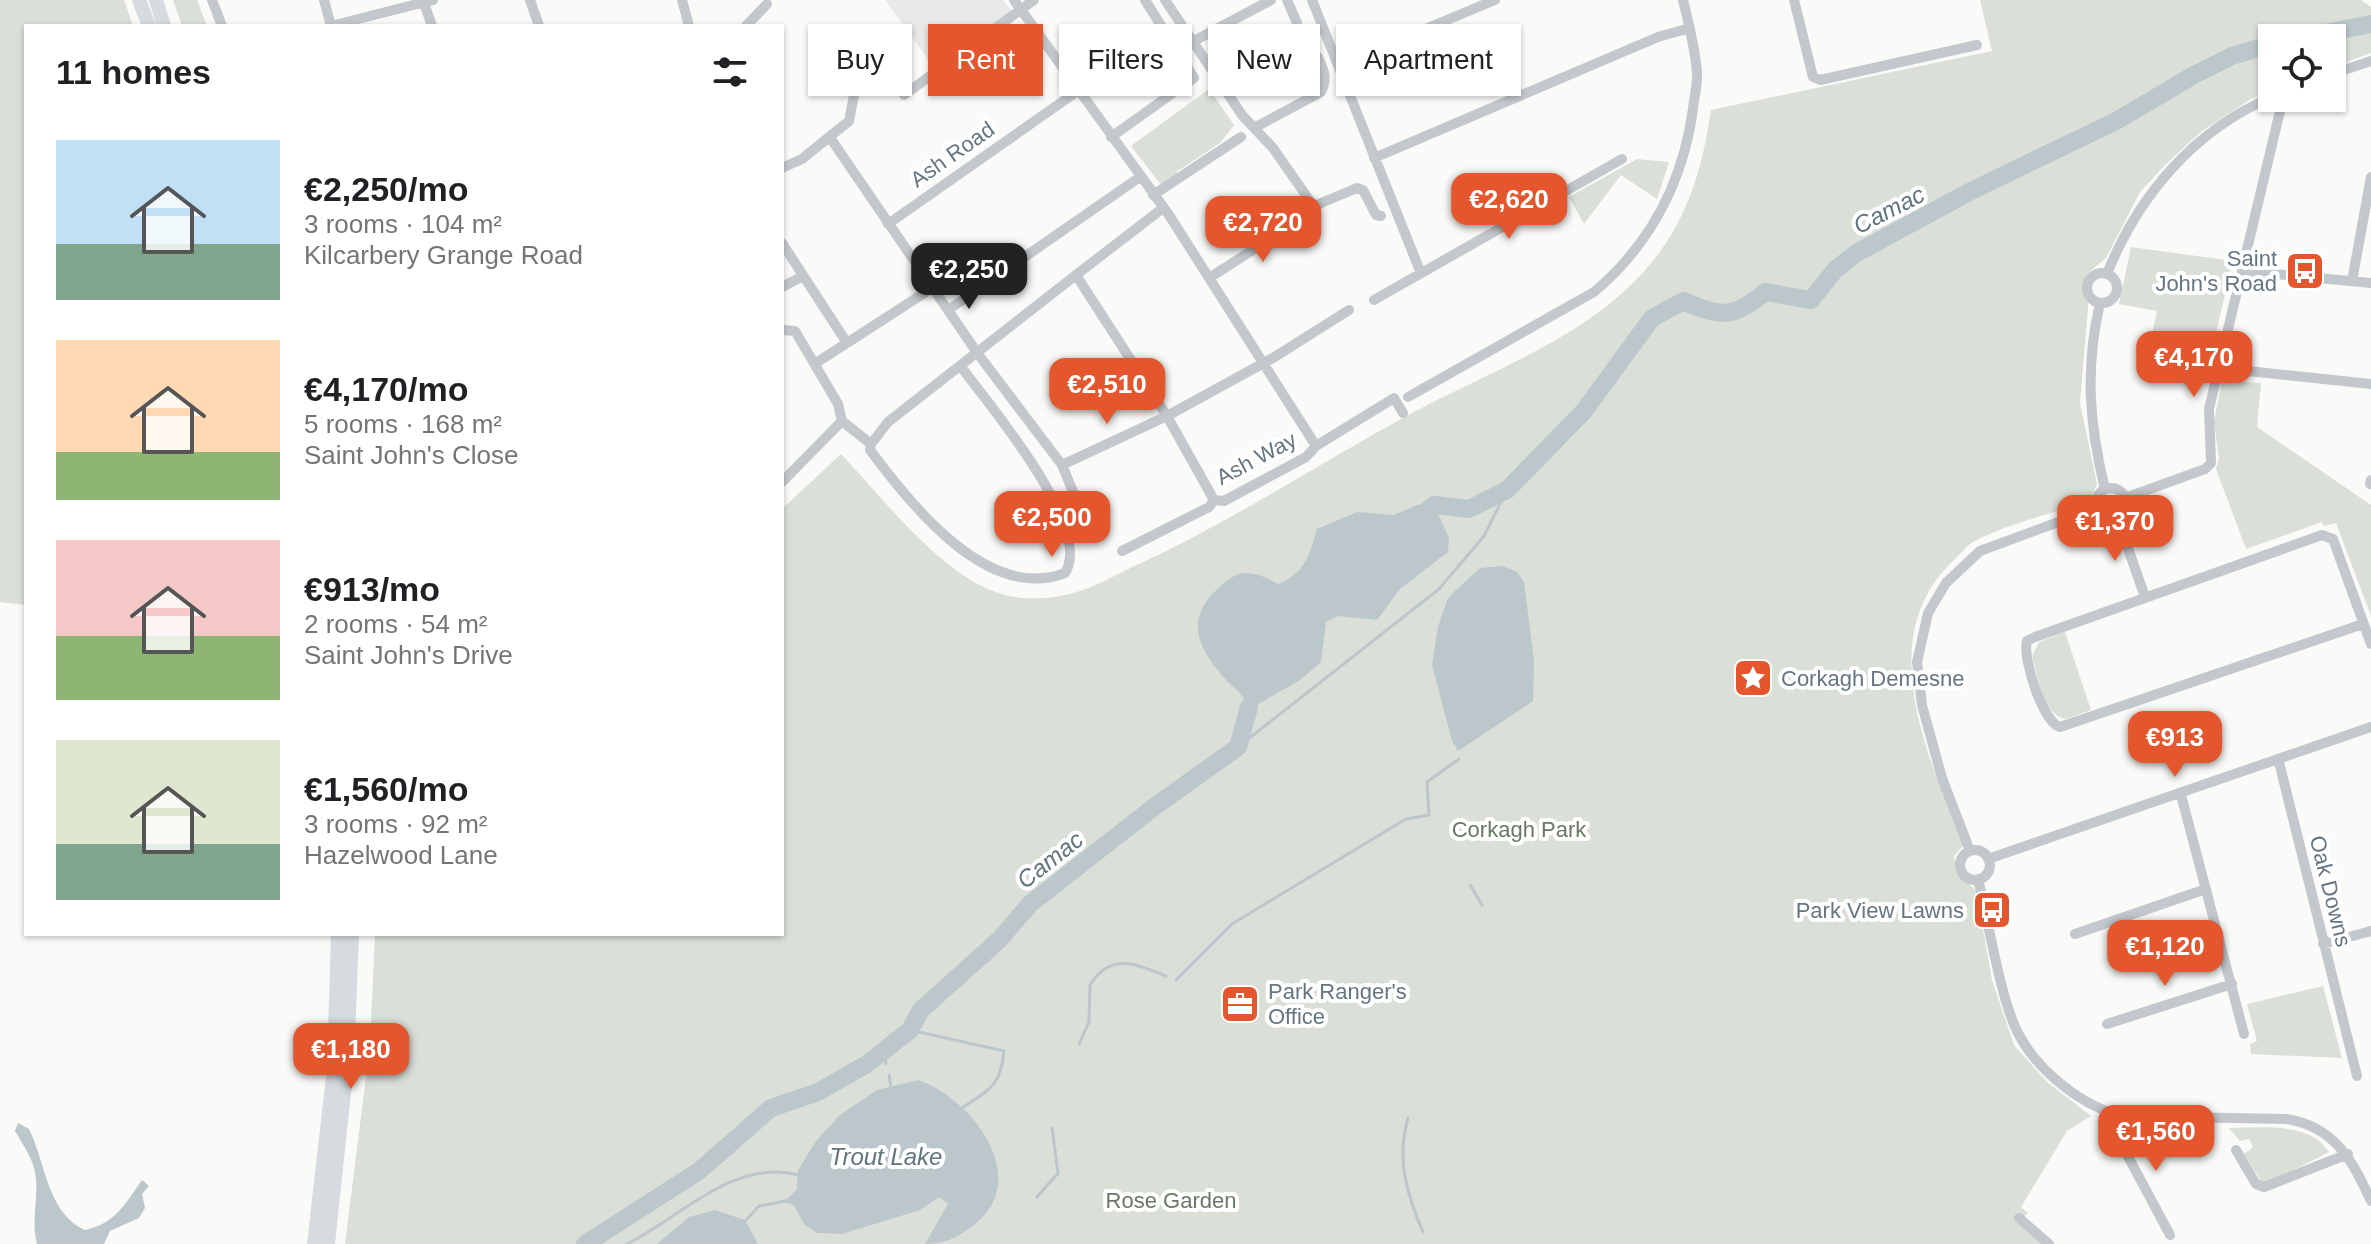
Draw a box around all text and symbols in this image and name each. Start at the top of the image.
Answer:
chip: Buy [808,24,912,96]
chip: Rent [928,24,1043,96]
chip: Filters [1059,24,1192,96]
chip: New [1208,24,1320,96]
chip: Apartment [1336,24,1521,96]
map controls [2258,24,2346,112]
button: locate [2258,24,2346,112]
icon: filters [708,50,752,94]
text: 11 homes [56,53,211,91]
street label: Ash Road [906,116,999,192]
text: €2,250/mo [304,170,468,208]
icon: home [120,172,216,268]
pin: €2,620 [1444,173,1574,241]
water label: Camac [1849,180,1929,239]
text: €2,620 [1469,184,1549,214]
pin: €2,720 [1198,196,1328,264]
text: €2,720 [1223,207,1303,237]
text: 3 rooms · 104 m² [304,209,502,239]
text: Kilcarbery Grange Road [304,240,583,270]
pin: €2,250 [904,243,1034,311]
place label: Saint John's Road [2155,246,2277,296]
bus stop icon: Saint John's Road [2284,250,2326,292]
text: €2,250 [929,254,1009,284]
pin: €4,170 [2129,331,2259,399]
text: €4,170 [2154,342,2234,372]
pin: €2,510 [1042,358,1172,426]
text: €2,510 [1067,369,1147,399]
text: €4,170/mo [304,370,468,408]
icon: home [120,372,216,468]
text: 5 rooms · 168 m² [304,409,502,439]
street label: Ash Way [1212,427,1301,490]
text: Saint John's Close [304,440,519,470]
pin: €2,500 [987,491,1117,559]
pin: €1,370 [2050,495,2180,563]
text: €2,500 [1012,502,1092,532]
text: €1,370 [2075,506,2155,536]
text: €913/mo [304,570,440,608]
icon: home [120,572,216,668]
text: 2 rooms · 54 m² [304,609,488,639]
text: Saint John's Drive [304,640,513,670]
place icon: Corkagh Demesne [1732,657,1774,699]
place label: Corkagh Demesne [1781,666,1964,691]
pin: €913 [2128,711,2222,779]
text: €913 [2146,722,2204,752]
text: €1,560/mo [304,770,468,808]
icon: home [120,772,216,868]
text: 3 rooms · 92 m² [304,809,488,839]
park label: Corkagh Park [1452,817,1587,842]
water label: Camac [1011,826,1088,894]
street label: Oak Downs [2305,833,2356,949]
text: Hazelwood Lane [304,840,498,870]
bus stop icon: Park View Lawns [1971,889,2013,931]
place label: Park View Lawns [1796,898,1964,923]
pin: €1,120 [2100,920,2230,988]
text: €1,120 [2125,931,2205,961]
place label: Park Ranger's Office [1268,979,1407,1029]
office icon: Park Ranger's Office [1219,983,1261,1025]
pin: €1,180 [286,1023,416,1091]
text: €1,180 [311,1034,391,1064]
pin: €1,560 [2091,1105,2221,1173]
text: €1,560 [2116,1116,2196,1146]
water label: Trout Lake [830,1143,942,1170]
park label: Rose Garden [1106,1188,1236,1213]

